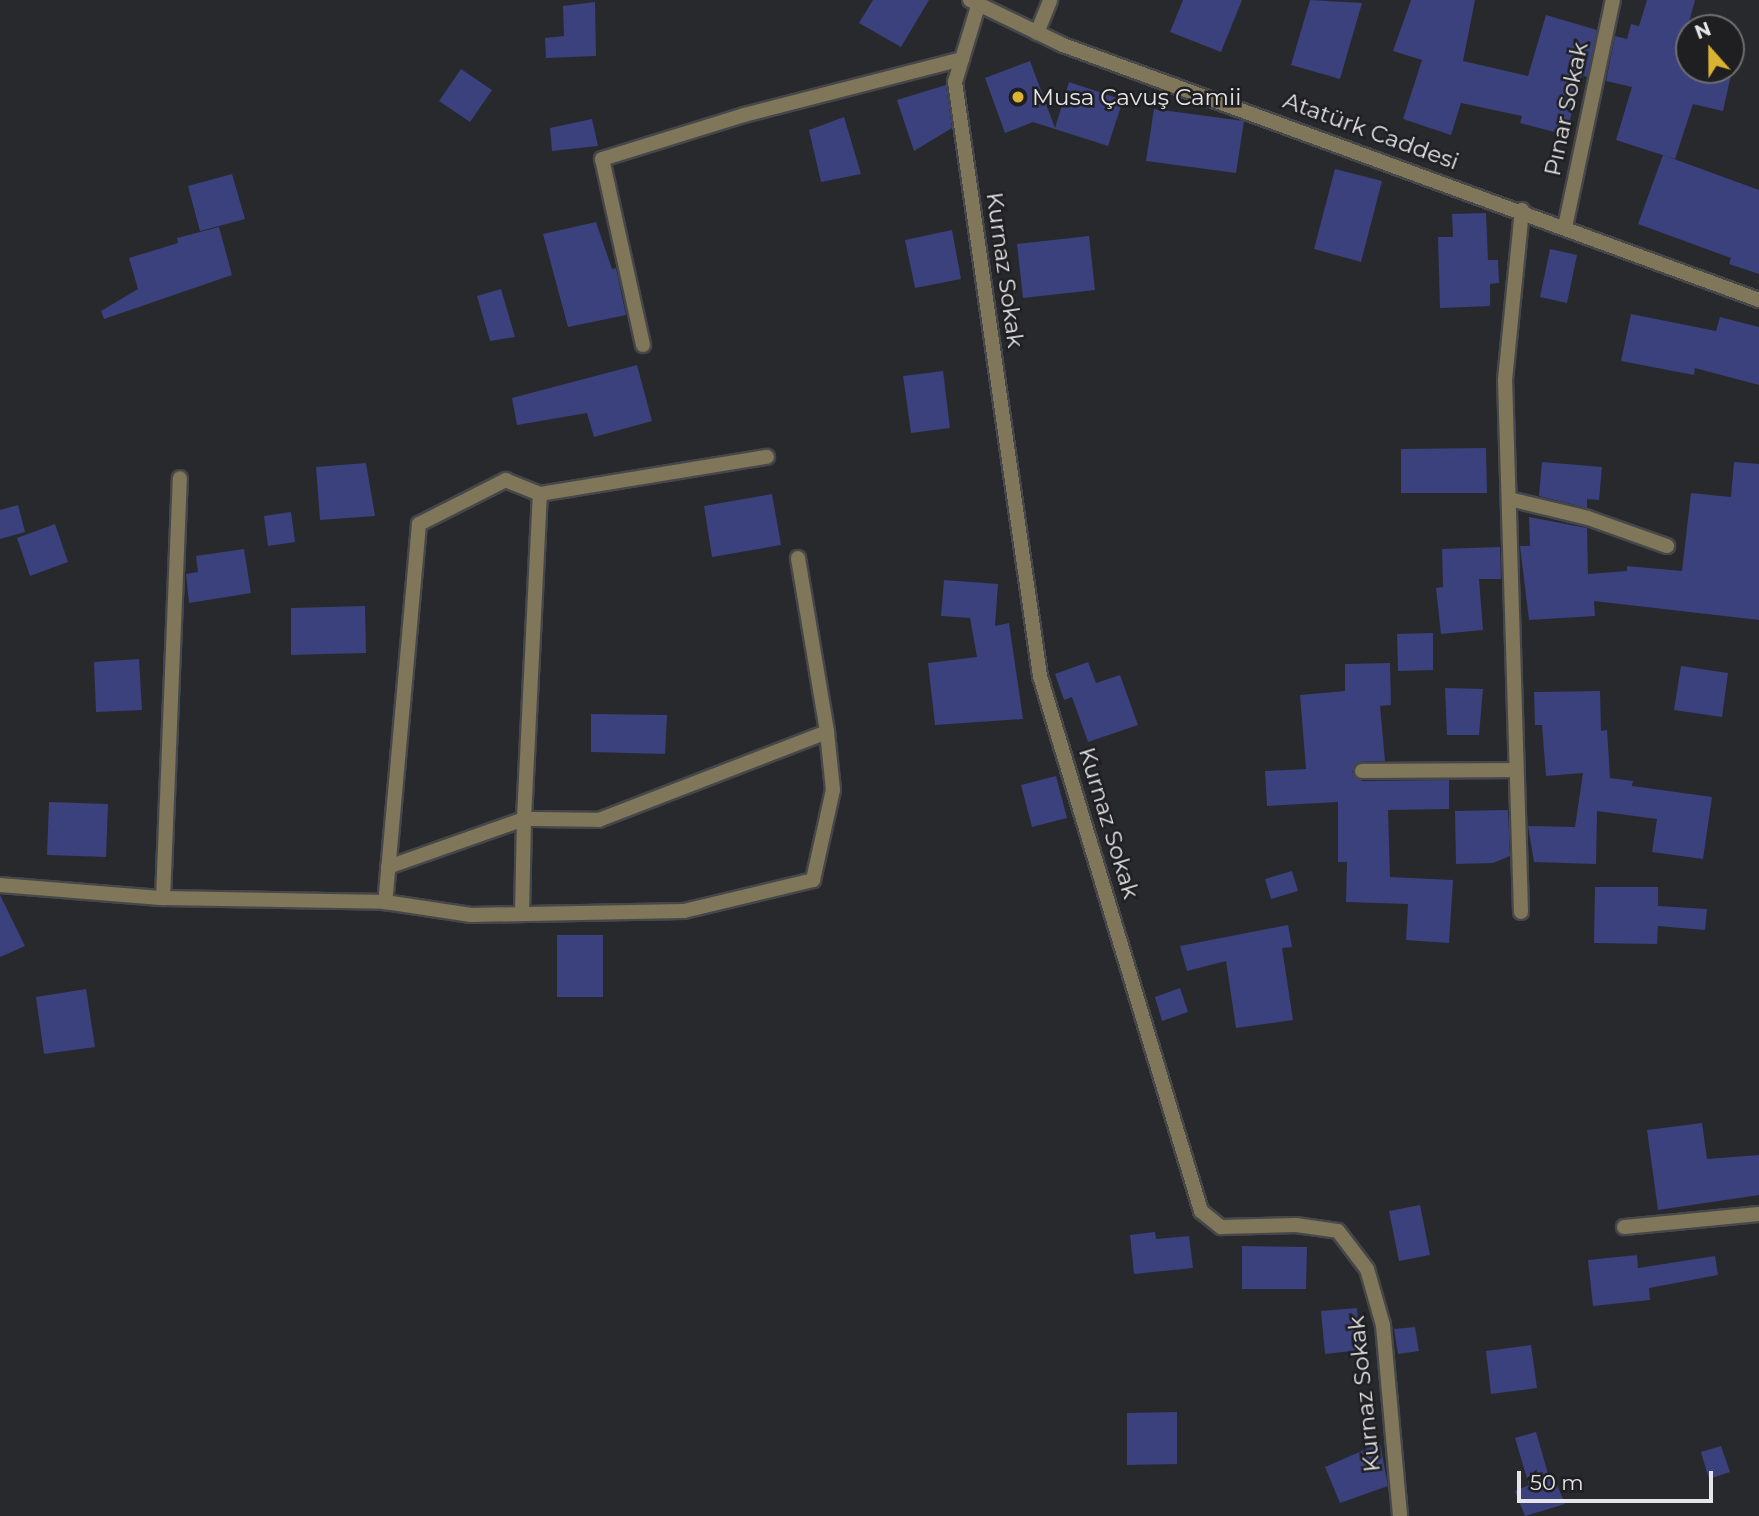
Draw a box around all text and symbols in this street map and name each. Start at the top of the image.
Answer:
north arrow [1675,14,1745,84]
text: N [1692,17,1714,44]
street label: Pınar Sokak [1538,40,1594,178]
place label: Musa Çavuş Camii [1032,83,1241,111]
street label: Atatürk Caddesi [1280,86,1462,176]
marker: Musa Çavuş Camii [1010,89,1026,105]
street label: Kurnaz Sokak [980,190,1030,350]
street label: Kurnaz Sokak [1073,744,1145,902]
street label: Kurnaz Sokak [1342,1315,1386,1473]
scale bar [1521,1456,1717,1500]
text: 50 m [1530,1470,1584,1495]

